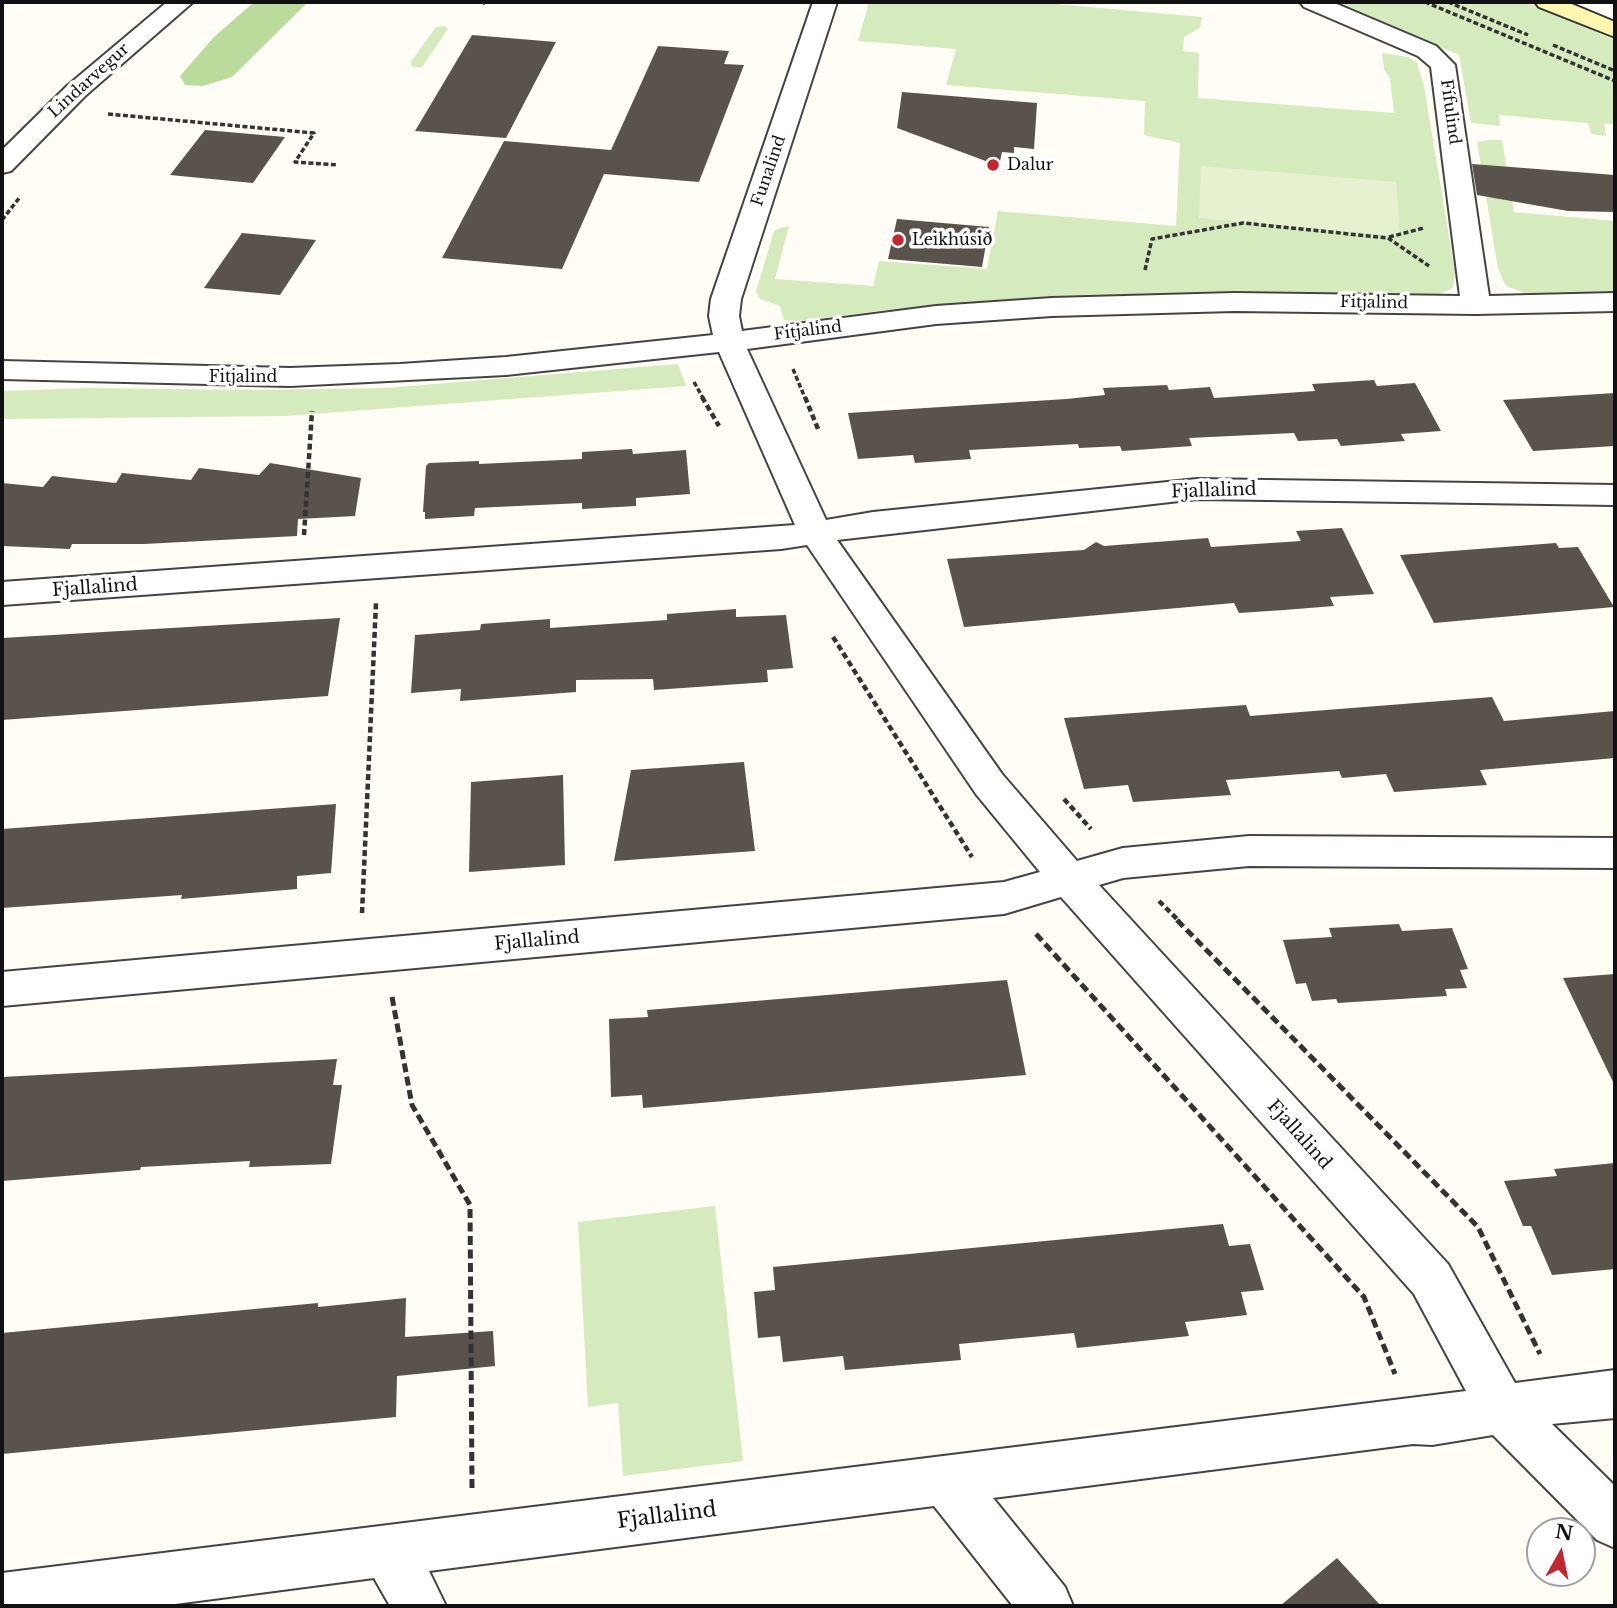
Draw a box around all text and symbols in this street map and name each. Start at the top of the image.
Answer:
street label: Lindarvegur [45,40,133,122]
street label: Fífulind [1436,78,1464,146]
street label: Funalind [748,133,790,209]
place label: Dalur [1007,155,1053,175]
marker: Dalur [985,157,1001,173]
place label: Leikhúsið [912,230,993,250]
marker: Leikhúsið [890,232,906,248]
street label: Fitjalind [1340,293,1408,313]
street label: Fitjalind [773,317,843,345]
street label: Fitjalind [209,367,277,387]
street label: Fjallalind [1171,479,1257,503]
street label: Fjallalind [51,574,139,602]
street label: Fjallalind [493,927,581,955]
street label: Fjallalind [1262,1096,1336,1174]
street label: Fjallalind [616,1497,718,1535]
north arrow [1526,1517,1596,1587]
text: N [1553,1520,1575,1545]

